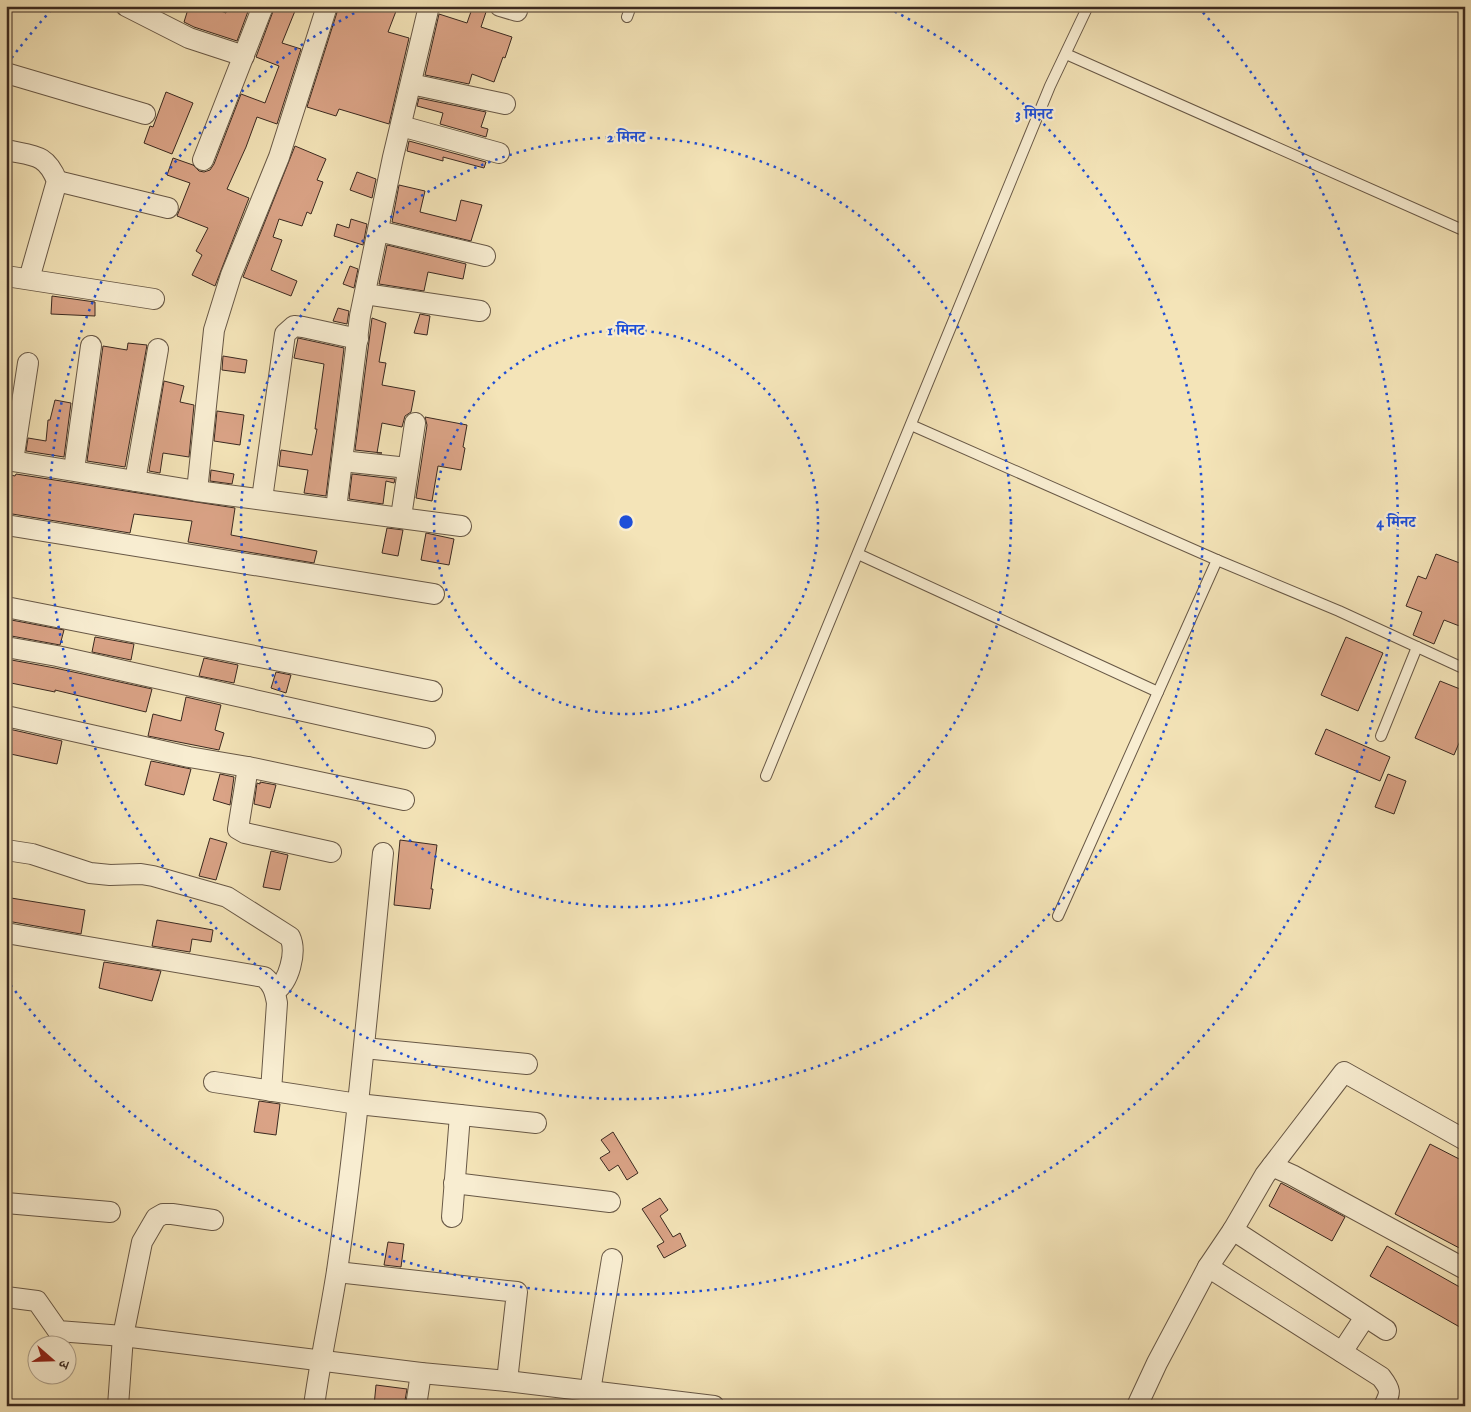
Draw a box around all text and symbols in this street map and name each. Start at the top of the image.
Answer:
text: 3 मिनट [1015,105,1054,124]
text: 2 मिनट [607,128,647,147]
text: 1 मिनट [607,321,646,340]
centre of rings [617,513,635,531]
text: 4 मिनट [1376,513,1417,532]
north arrow [28,1334,78,1384]
text: उ [53,1357,73,1371]

